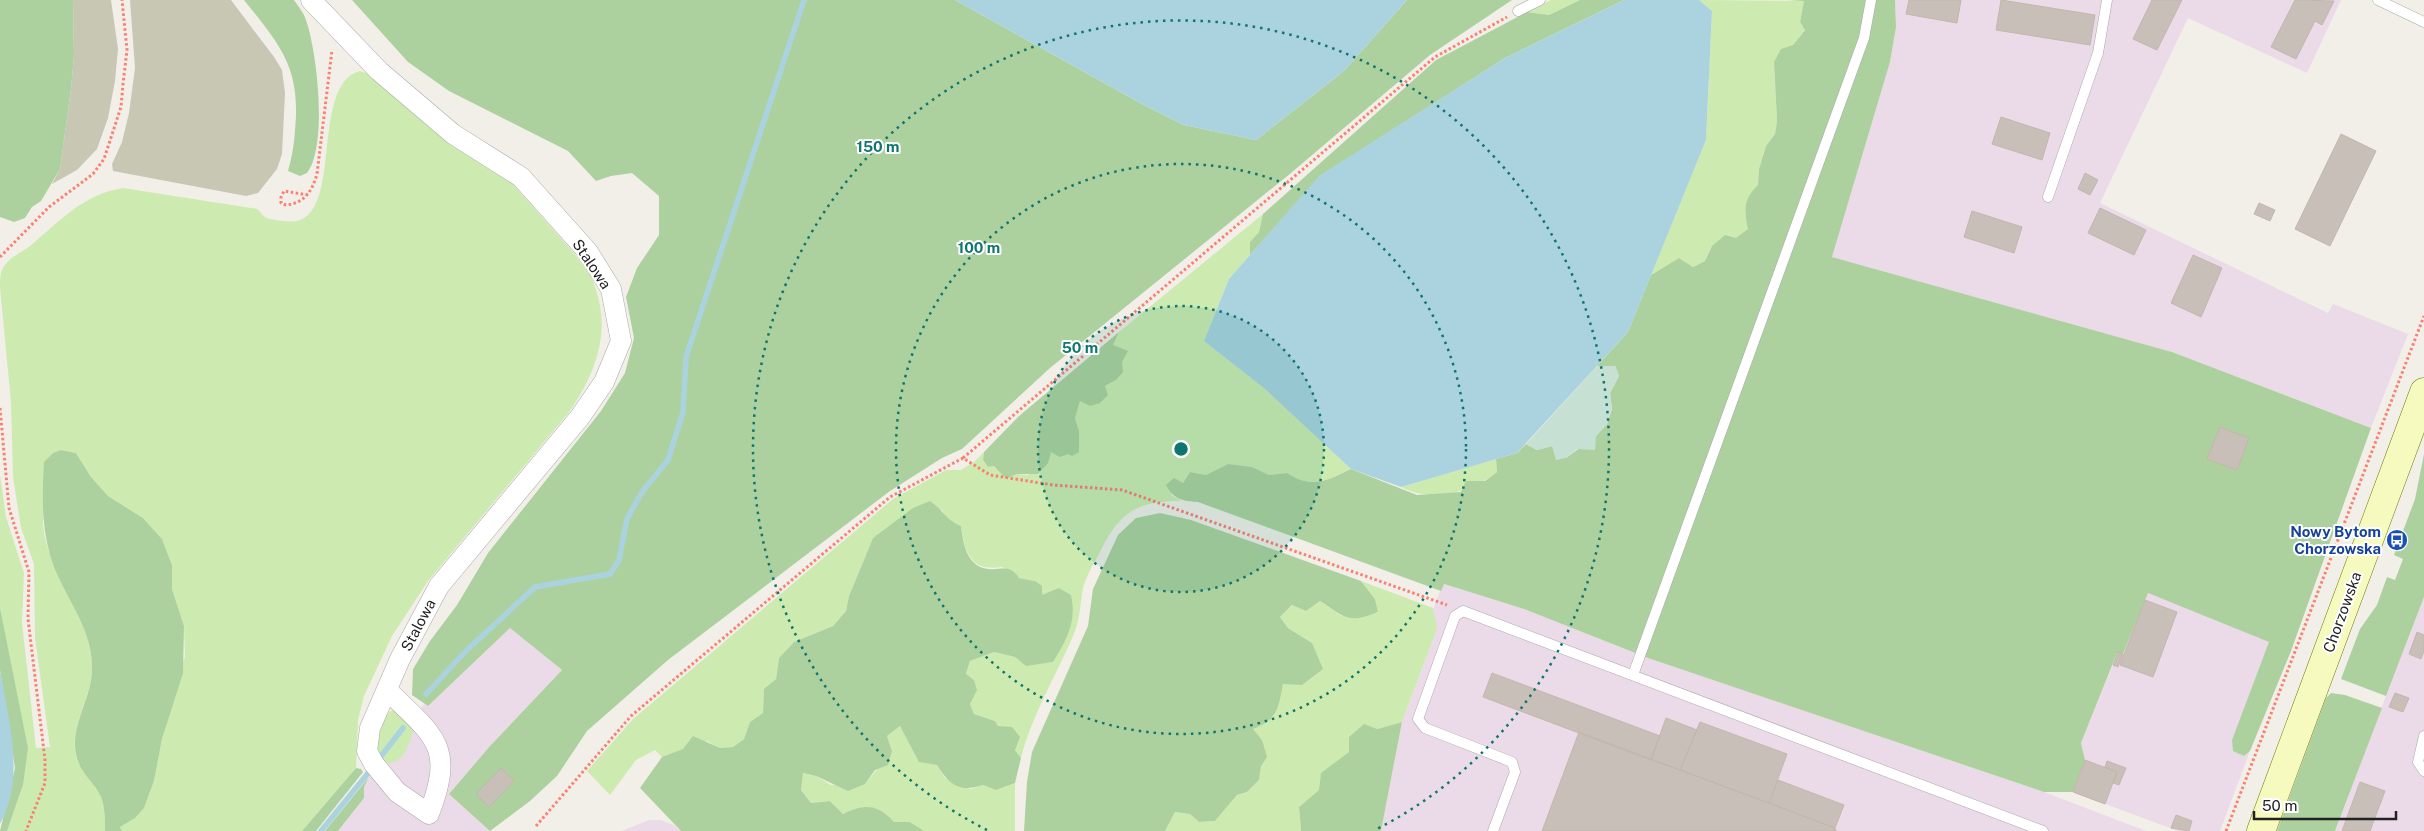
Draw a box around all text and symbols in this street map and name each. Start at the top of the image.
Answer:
text: 150 m [856,138,900,155]
street label: Stalowa [569,236,615,292]
text: 100 m [958,239,1000,256]
text: 50 m [1062,339,1098,356]
centre of rings [1172,440,1190,458]
place label: Nowy Bytom Chorzowska [2290,523,2381,557]
bus stop icon: Nowy Bytom Chorzowska [2385,528,2409,552]
street label: Chorzowska [2320,569,2364,655]
street label: Stalowa [397,596,439,654]
scale bar [2254,788,2396,820]
text: 50 m [2262,797,2297,814]

